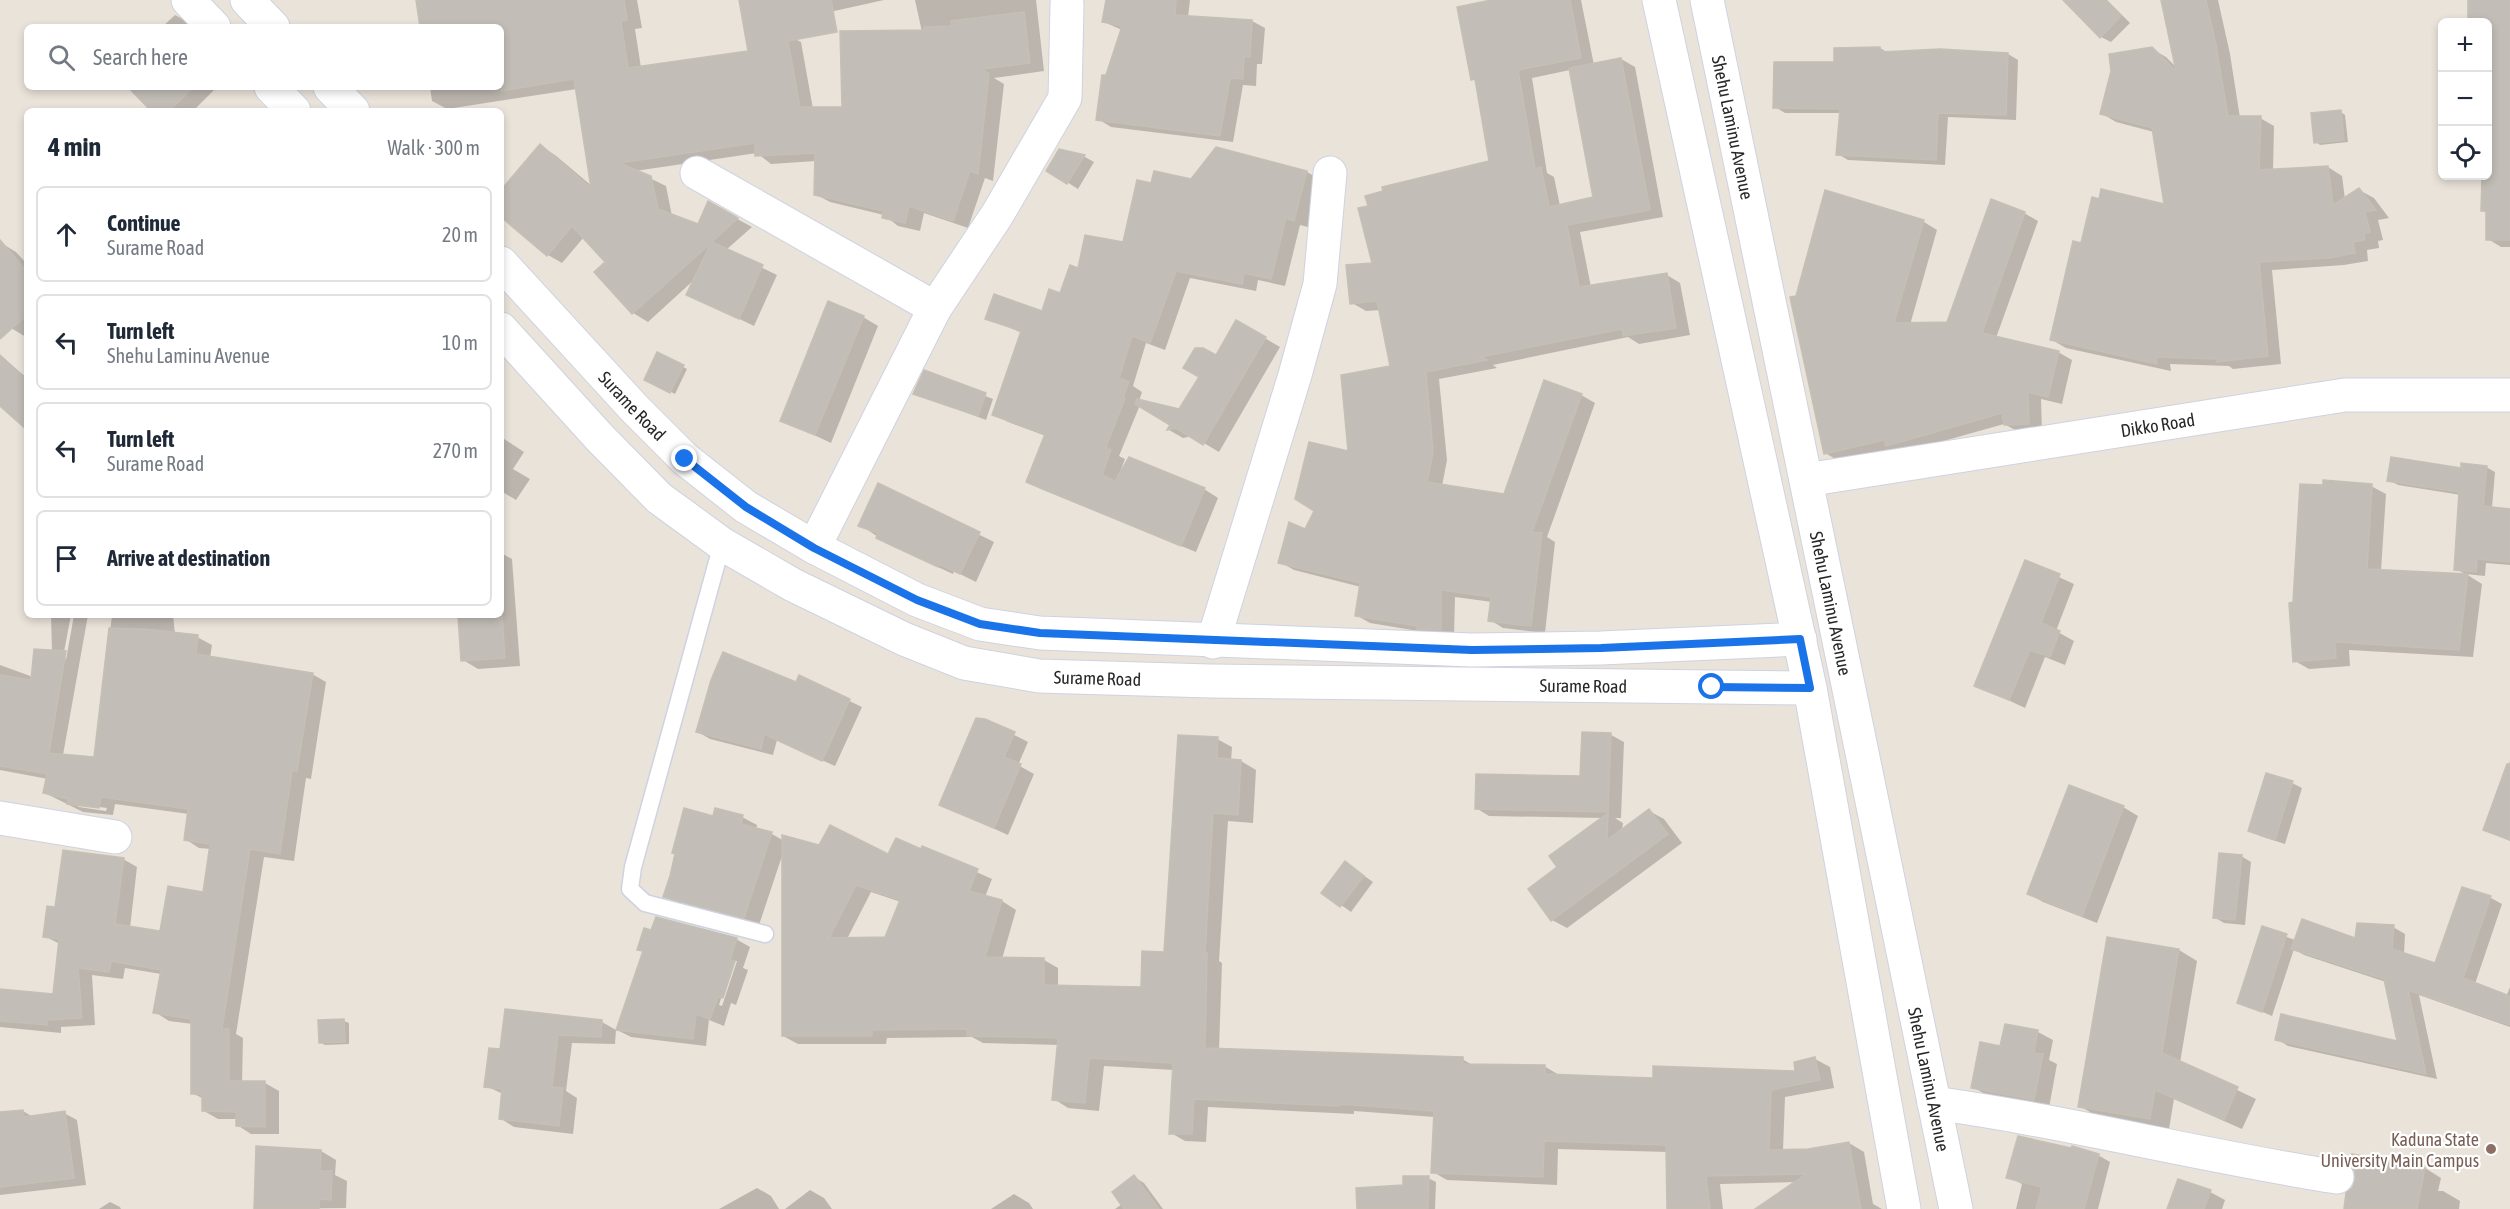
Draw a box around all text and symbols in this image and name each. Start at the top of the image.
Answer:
map controls [2438,18,2492,180]
button: + [2438,18,2492,72]
search box [24,24,504,90]
icon: search [45,41,78,74]
text: Search here [93,44,188,70]
street label: Shehu Laminu Avenue [1708,53,1758,201]
button: − [2438,72,2492,126]
button: locate [2438,126,2492,180]
text: 4 min [48,132,101,162]
text: Walk · 300 m [388,136,480,159]
text: Continue [107,210,181,236]
icon: ahead [50,218,83,251]
text: 20 m [442,223,478,246]
text: Surame Road [107,236,204,259]
text: Turn left [107,318,174,344]
icon: left [50,326,83,359]
text: 10 m [442,331,478,354]
text: Shehu Laminu Avenue [107,344,270,367]
street label: Surame Road [595,367,670,444]
street label: Dikko Road [2119,408,2196,441]
text: Turn left [107,426,174,452]
icon: left [50,434,83,467]
text: 270 m [433,439,478,462]
route end [671,445,697,471]
text: Surame Road [107,452,204,475]
street label: Shehu Laminu Avenue [1806,529,1856,677]
icon: arrive [50,542,83,575]
text: Arrive at destination [107,545,270,571]
street label: Surame Road [1053,666,1141,689]
route start [1698,673,1724,699]
street label: Surame Road [1539,674,1627,696]
street label: Shehu Laminu Avenue [1904,1005,1954,1153]
place label: Kaduna State University Main Campus [2320,1129,2479,1171]
marker: Kaduna State University Main Campus [2484,1142,2498,1156]

